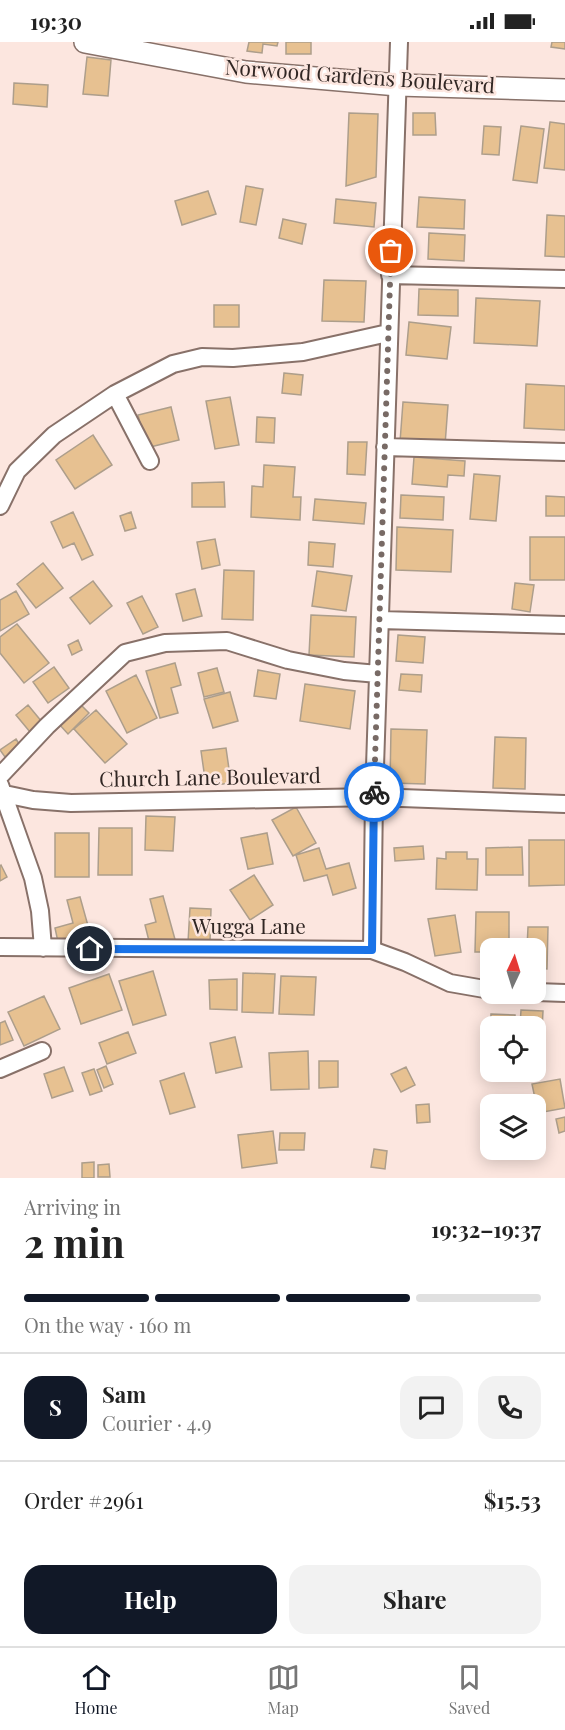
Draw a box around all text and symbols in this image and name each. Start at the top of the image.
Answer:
text: 19:30 [30,6,82,36]
street label: Norwood Gardens Boulevard [224,52,496,98]
pin [365,225,416,276]
icon: bag [374,234,407,267]
street label: Church Lane Boulevard [99,760,321,792]
courier [344,762,404,822]
icon: bike [358,776,391,809]
street label: Wugga Lane [191,911,306,939]
pin [64,923,115,974]
icon: home [73,932,106,965]
north arrow [480,938,546,1004]
map controls [480,938,546,1160]
button: locate [480,1016,546,1082]
button: layers [480,1094,546,1160]
text: Arriving in [24,1193,121,1220]
text: 19:32–19:37 [431,1214,541,1244]
text: 2 min [24,1216,125,1268]
text: On the way · 160 m [24,1311,191,1338]
button: chat [400,1376,463,1439]
button: phone [478,1376,541,1439]
text: Sam [102,1379,146,1409]
text: S [49,1392,62,1422]
text: Courier · 4.9 [102,1409,212,1436]
text: Order #2961 [24,1485,144,1515]
text: $15.53 [484,1485,541,1515]
button: Help [24,1565,277,1634]
button: Share [289,1565,541,1634]
tab: Home [75,1661,117,1718]
tab: Map [267,1661,300,1718]
tab: Saved [449,1661,490,1718]

